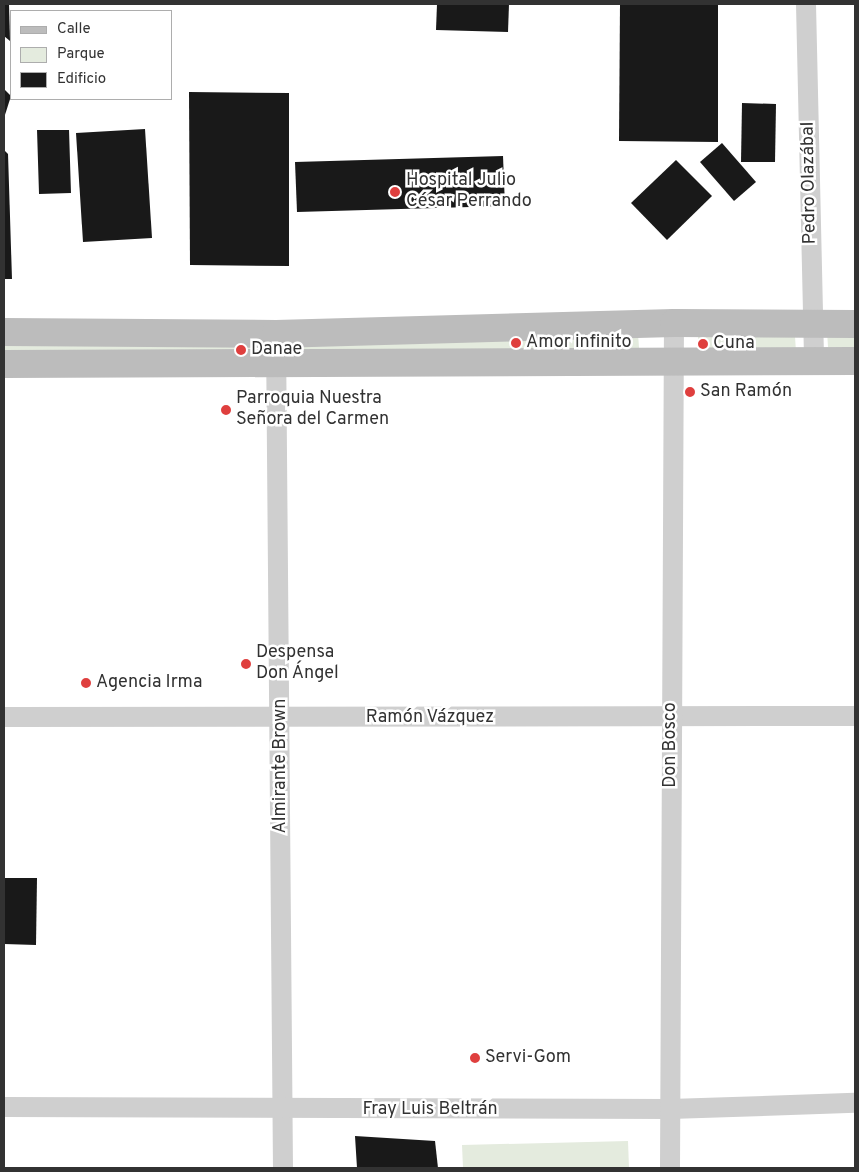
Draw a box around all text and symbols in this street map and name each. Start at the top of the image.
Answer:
legend [10,10,172,100]
text: Calle [57,20,91,39]
text: Parque [57,45,105,64]
text: Edificio [57,70,106,89]
street label: Pedro Olazábal [798,121,822,245]
place label: Hospital Julio César Perrando [406,171,532,213]
marker: Hospital Julio César Perrando [388,185,402,199]
place label: Amor infinito [526,332,632,354]
place label: Cuna [713,333,755,355]
marker: Amor infinito [510,337,522,349]
marker: Cuna [697,338,709,350]
place label: Danae [251,339,302,361]
marker: Danae [235,344,247,356]
place label: San Ramón [700,381,792,403]
marker: San Ramón [684,386,696,398]
place label: Parroquia Nuestra Señora del Carmen [236,389,389,432]
marker: Parroquia Nuestra Señora del Carmen [220,404,232,416]
place label: Despensa Don Ángel [256,643,339,686]
marker: Despensa Don Ángel [240,658,252,670]
place label: Agencia Irma [96,672,202,694]
marker: Agencia Irma [80,677,92,689]
street label: Almirante Brown [270,699,292,833]
street label: Don Bosco [660,702,682,788]
street label: Ramón Vázquez [365,707,495,729]
place label: Servi-Gom [485,1047,571,1069]
marker: Servi-Gom [469,1052,481,1064]
street label: Fray Luis Beltrán [362,1099,498,1121]

